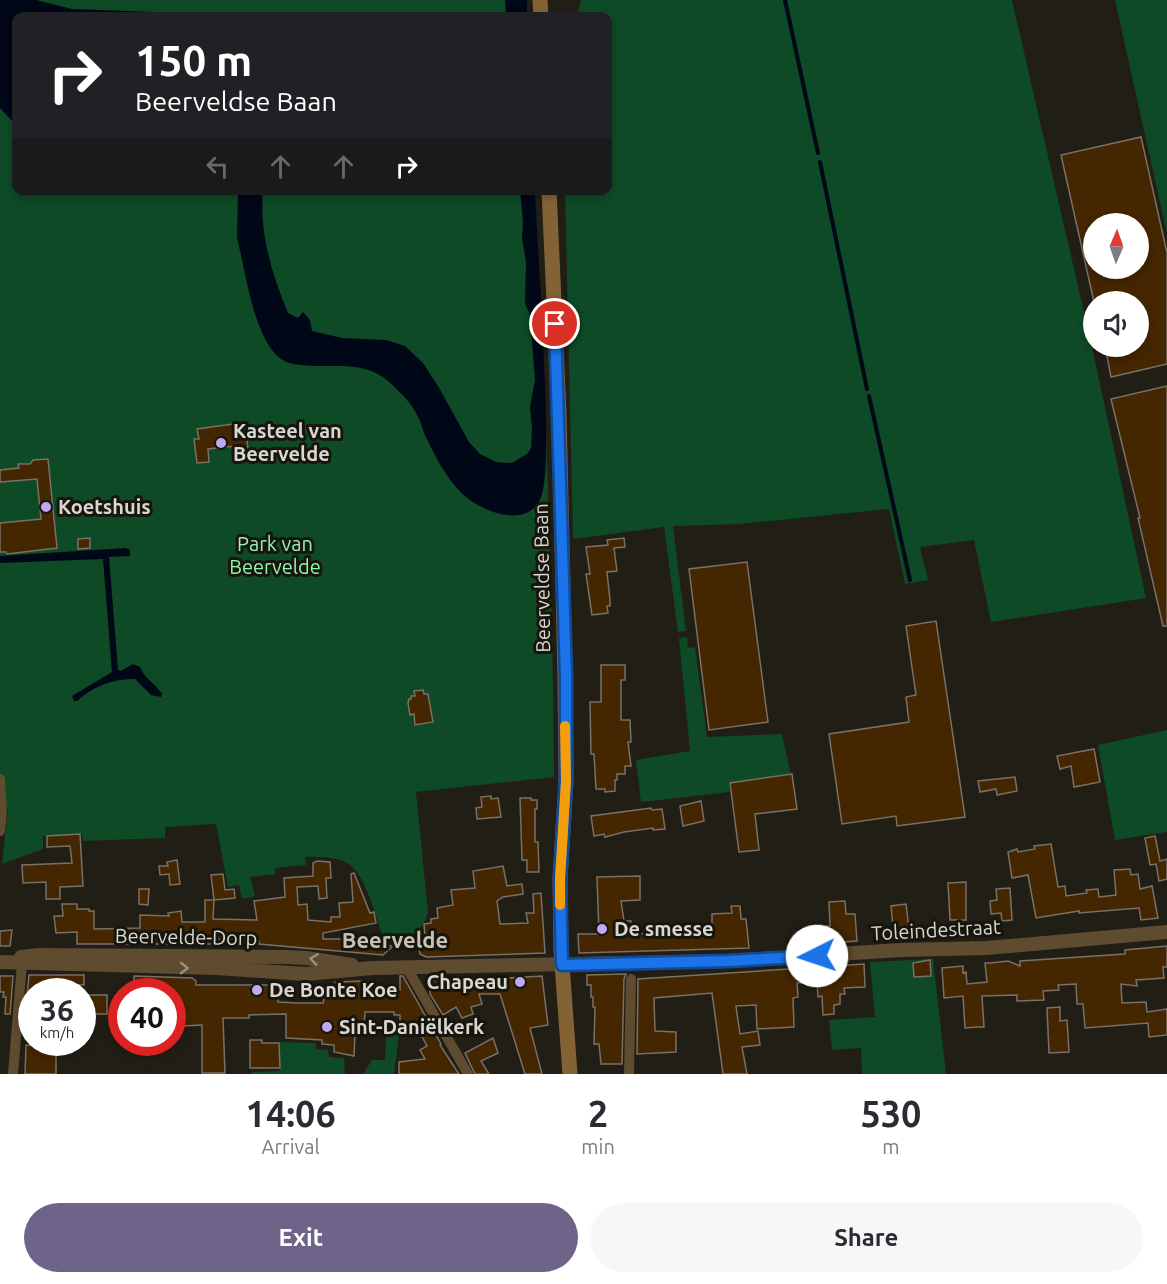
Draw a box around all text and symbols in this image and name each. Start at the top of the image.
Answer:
icon: right [36,36,114,114]
text: 150 m [135,37,252,84]
text: Beerveldse Baan [135,86,337,116]
icon: left [201,150,234,183]
icon: ahead [264,150,297,183]
icon: ahead [327,150,360,183]
icon: right [390,150,423,183]
north arrow [1083,213,1149,279]
map controls [1083,213,1149,357]
button: sound [1083,291,1149,357]
pin [529,298,580,349]
icon: arrive [538,307,571,340]
place label: Kasteel van Beervelde [233,419,342,465]
marker: Kasteel van Beervelde [214,436,228,450]
place label: Koetshuis [58,495,151,518]
marker: Koetshuis [39,500,53,514]
street label: Beerveldse Baan [529,503,554,653]
park label: Park van Beervelde [229,532,321,578]
street label: Toleindestraat [871,915,1001,944]
place label: De smesse [614,917,713,940]
marker: De smesse [595,922,609,936]
street label: Beervelde-Dorp [115,924,257,949]
position arrow [785,924,849,988]
district label: Beervelde [342,927,448,952]
one-way arrow [310,954,319,966]
one-way arrow [180,961,189,974]
place label: Chapeau [427,970,508,993]
marker: Chapeau [513,975,527,989]
speed limit sign: 40 [108,978,186,1056]
place label: De Bonte Koe [269,978,398,1001]
marker: De Bonte Koe [250,983,264,997]
text: 36 [40,993,74,1027]
place label: Sint-Daniëlkerk [339,1015,484,1038]
marker: Sint-Daniëlkerk [320,1020,334,1034]
text: km/h [40,1024,74,1041]
text: 14:06 [246,1093,336,1134]
text: 2 [588,1093,608,1134]
text: 530 [860,1093,921,1134]
text: Arrival [262,1135,320,1158]
text: min [581,1135,615,1158]
text: m [882,1135,900,1158]
button: Exit [24,1203,578,1272]
button: Share [590,1203,1143,1272]

